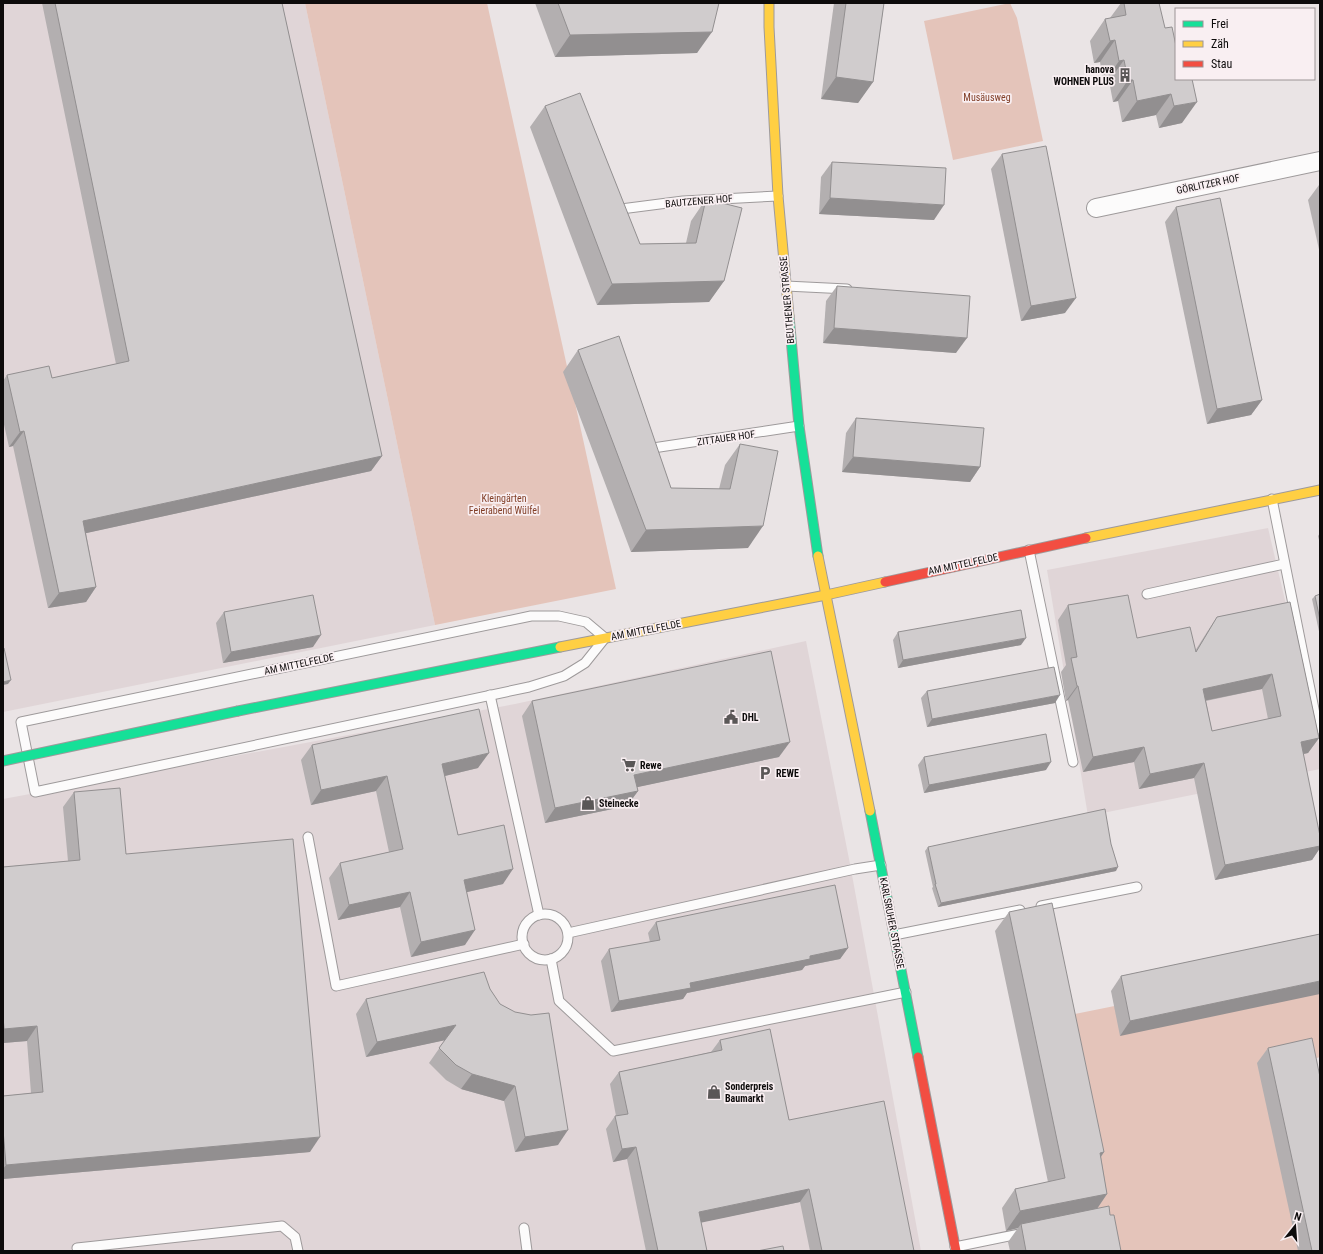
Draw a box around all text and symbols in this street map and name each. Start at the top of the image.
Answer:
legend [1175,8,1315,80]
text: Frei [1211,17,1229,31]
text: Zäh [1211,37,1229,51]
text: Stau [1211,57,1233,71]
place label: hanova WOHNEN PLUS [1053,64,1115,87]
building icon: hanova WOHNEN PLUS [1117,67,1133,83]
park label: Musäusweg [963,92,1011,103]
street label: GÖRLITZER HOF [1175,171,1241,196]
street label: BAUTZENER HOF [665,193,734,209]
street label: BEUTHENER STRASSE [778,256,796,344]
street label: ZITTAUER HOF [696,428,756,448]
park label: Kleingärten Feierabend Wülfel [469,493,539,516]
street label: AM MITTELFELDE [927,551,999,577]
street label: AM MITTELFELDE [610,618,682,642]
street label: AM MITTELFELDE [263,651,335,677]
public building icon: DHL [723,709,739,725]
place label: DHL [742,712,759,723]
supermarket icon: Rewe [621,757,637,773]
place label: Rewe [640,760,662,771]
parking icon: REWE [757,765,773,781]
place label: REWE [776,768,799,779]
shop icon: Steinecke [580,795,596,811]
place label: Steinecke [599,798,639,809]
street label: KARLSRUHER STRASSE [878,876,906,970]
place label: Sonderpreis Baumarkt [725,1081,774,1104]
shop icon: Sonderpreis Baumarkt [706,1084,722,1100]
north arrow [1275,1206,1315,1246]
text: N [1293,1210,1303,1224]

